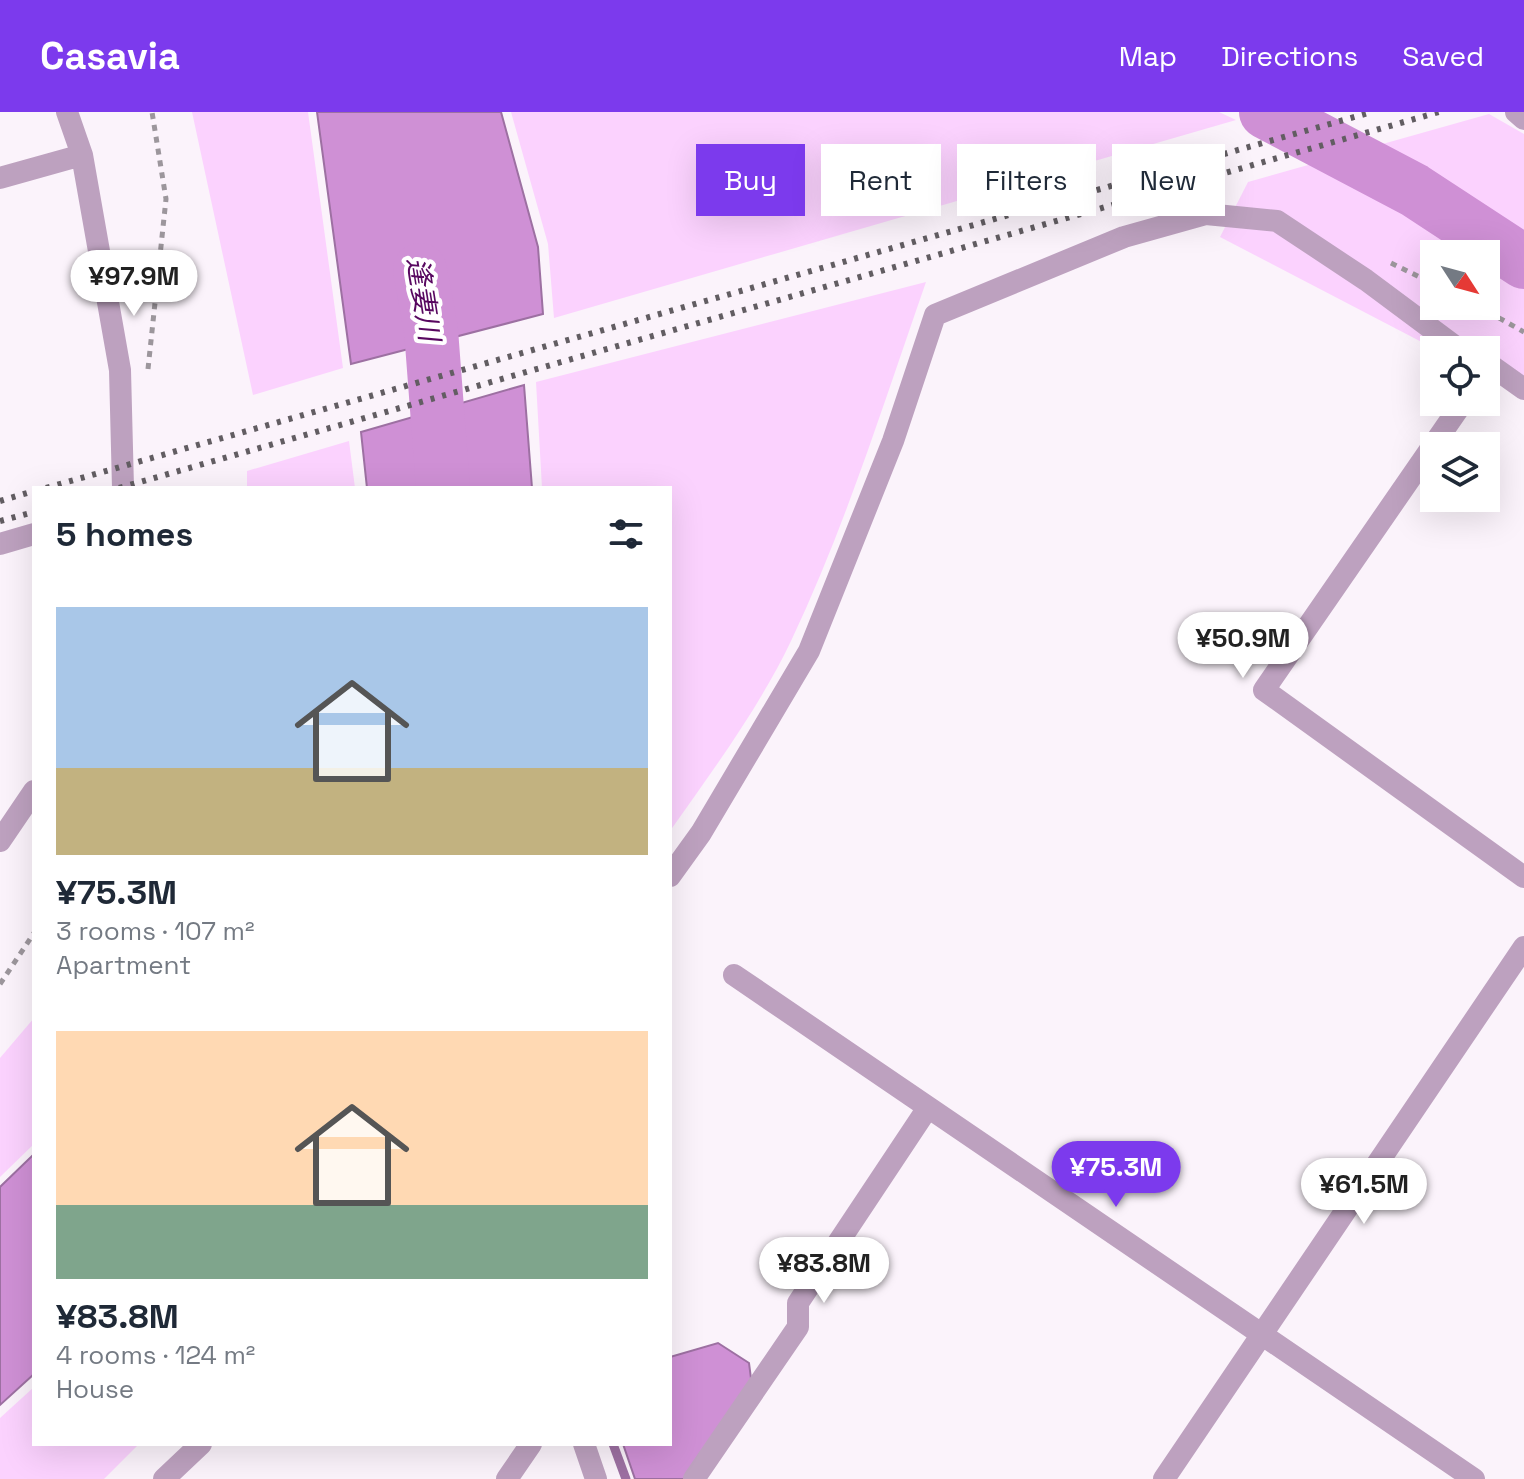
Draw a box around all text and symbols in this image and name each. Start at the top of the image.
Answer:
text: Casavia [40,32,180,80]
text: Map [1119,38,1177,74]
text: Directions [1221,38,1358,74]
text: Saved [1402,38,1484,74]
chip: Buy [696,144,805,216]
chip: Rent [821,144,941,216]
chip: Filters [957,144,1096,216]
chip: New [1112,144,1225,216]
north arrow [1420,240,1500,320]
map controls [1420,240,1500,512]
pin: ¥97.9M [69,250,199,318]
water label: 逢妻川 [400,255,449,346]
text: ¥97.9M [88,259,180,293]
button: locate [1420,336,1500,416]
button: layers [1420,432,1500,512]
icon: filters [604,512,648,556]
text: 5 homes [56,513,193,556]
pin: ¥50.9M [1178,612,1308,680]
text: ¥50.9M [1196,621,1290,655]
icon: home [280,659,424,803]
text: ¥75.3M [56,871,177,914]
text: 3 rooms · 107 m² [56,914,254,948]
text: Apartment [56,948,191,982]
icon: home [280,1083,424,1227]
pin: ¥75.3M [1051,1141,1181,1209]
text: ¥75.3M [1070,1150,1162,1184]
pin: ¥61.5M [1299,1158,1429,1226]
text: ¥61.5M [1319,1167,1409,1201]
pin: ¥83.8M [759,1237,889,1305]
text: ¥83.8M [777,1246,871,1280]
text: ¥83.8M [56,1295,179,1338]
text: 4 rooms · 124 m² [56,1338,255,1372]
text: House [56,1372,134,1406]

